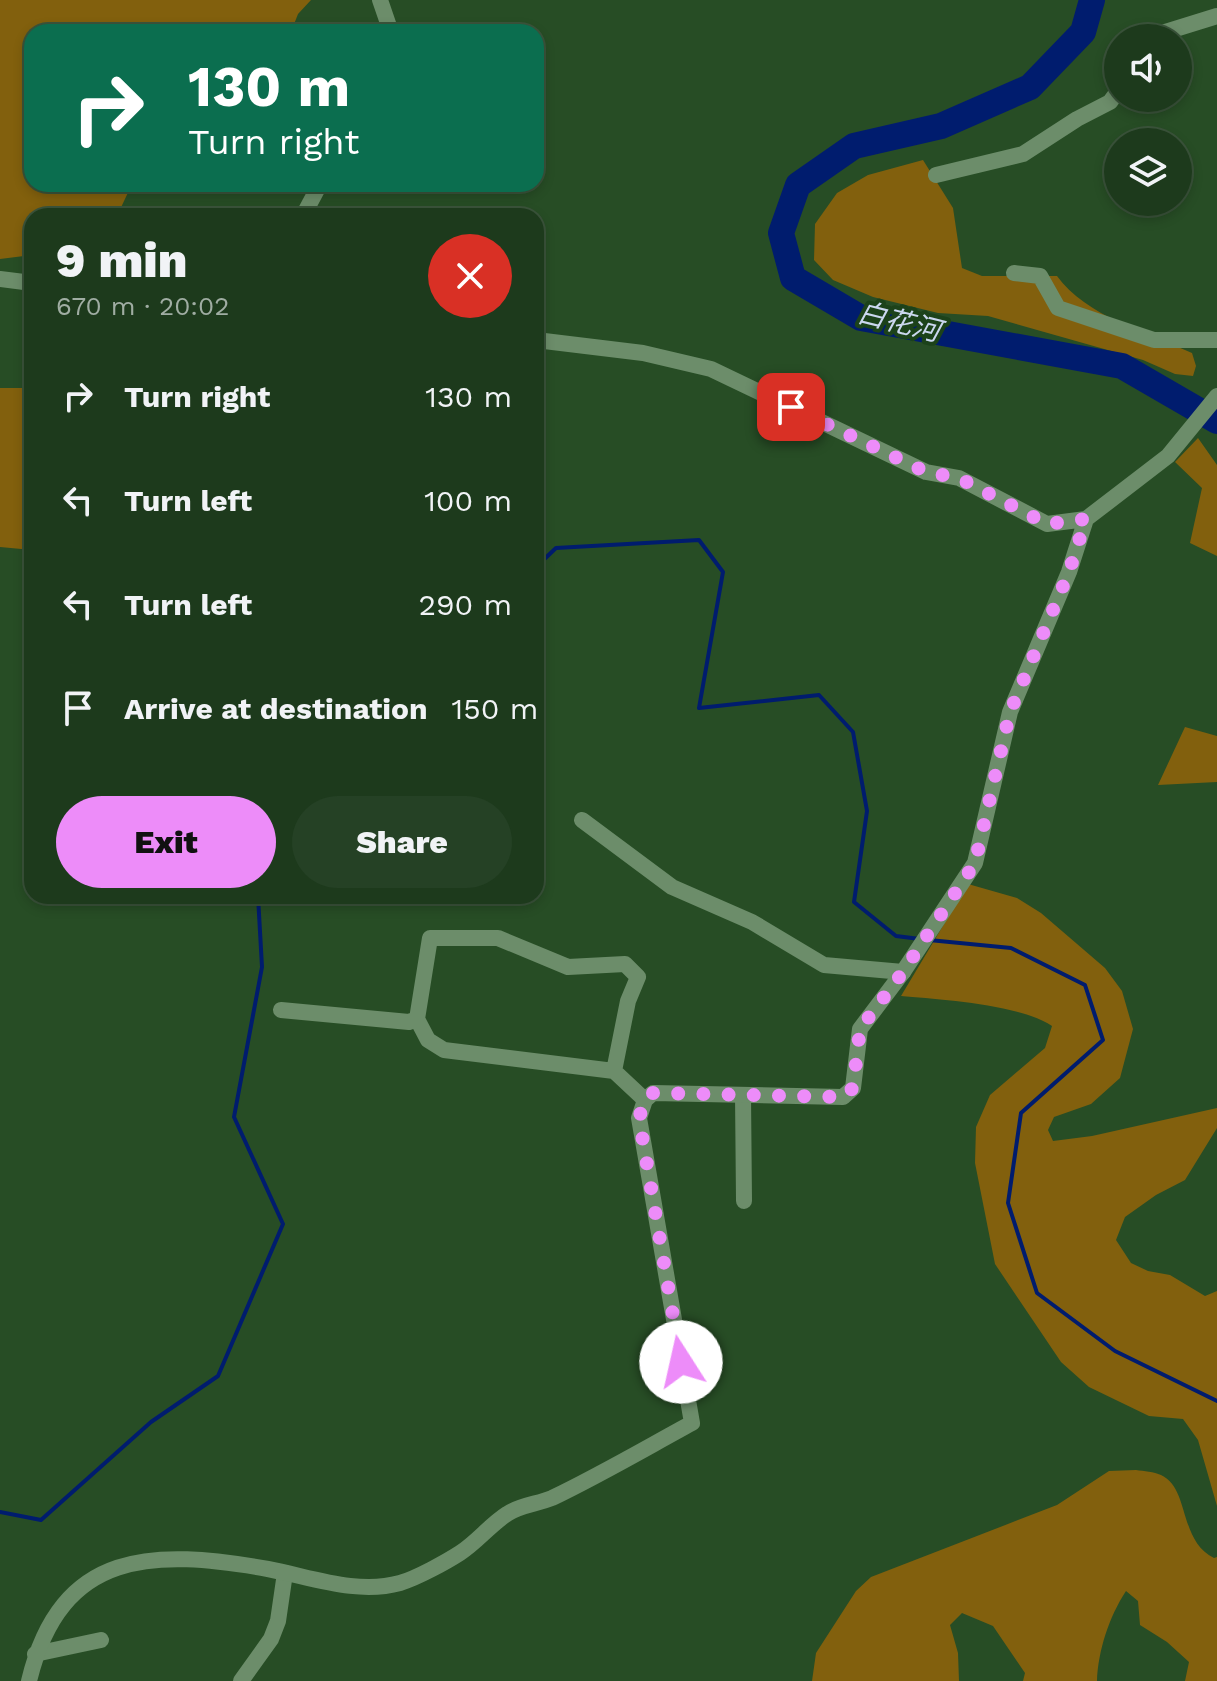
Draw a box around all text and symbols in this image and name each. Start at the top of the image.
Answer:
map controls [1104,24,1192,216]
button: sound [1104,24,1192,112]
text: 130 m [188,54,350,120]
icon: right [56,56,160,160]
text: Turn right [188,121,359,163]
button: layers [1104,128,1192,216]
text: 9 min [56,232,188,289]
button: close [428,234,512,318]
text: 670 m · 20:02 [56,291,229,321]
water label: 白花河 [854,296,949,349]
pin [757,373,825,441]
icon: right [56,374,100,418]
text: Turn right [124,379,270,414]
text: 130 m [425,379,512,414]
icon: arrive [769,385,813,429]
icon: left [56,478,100,522]
text: Turn left [124,483,252,518]
text: 100 m [424,483,512,518]
icon: left [56,582,100,626]
text: Turn left [124,587,252,622]
text: 290 m [419,587,512,622]
icon: arrive [56,686,100,730]
text: Arrive at destination [124,691,428,726]
text: 150 m [452,691,538,726]
button: Exit [56,796,276,888]
button: Share [292,796,512,888]
position arrow [639,1320,723,1404]

